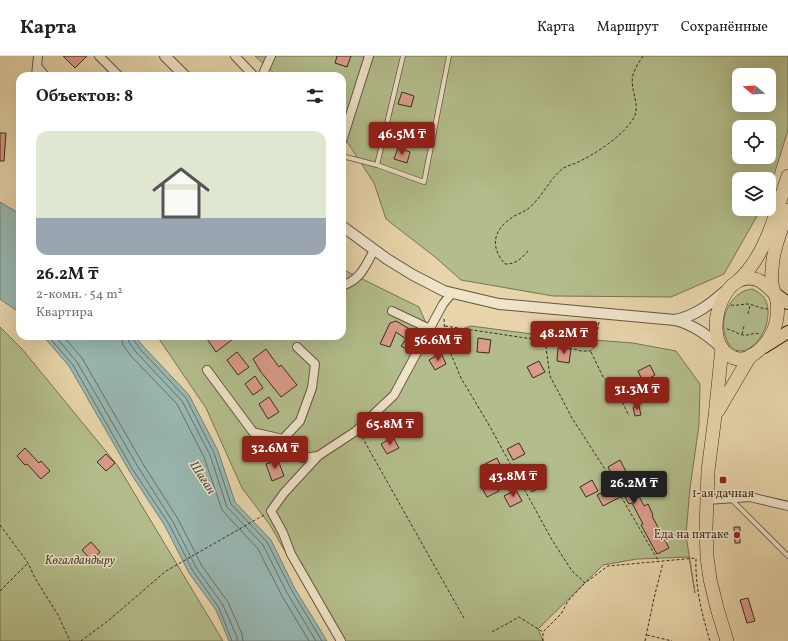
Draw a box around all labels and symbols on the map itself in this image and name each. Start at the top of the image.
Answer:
north arrow [732,68,776,112]
pin: 46.5M ₸ [365,122,439,156]
pin: 48.2M ₸ [527,321,601,355]
pin: 56.6M ₸ [401,328,475,362]
pin: 31.3M ₸ [600,377,674,411]
pin: 65.8M ₸ [353,412,427,446]
pin: 32.6M ₸ [238,436,312,470]
water label: Шаған [184,458,220,498]
pin: 43.8M ₸ [476,464,550,498]
pin: 26.2M ₸ [597,471,671,505]
marker: 1-ая дачная [718,475,728,485]
place label: 1-ая дачная [692,486,754,502]
place label: Еда на пятаке [654,527,729,543]
marker: Еда на пятаке [732,530,742,540]
park label: Көгалдандыру [45,553,116,569]

